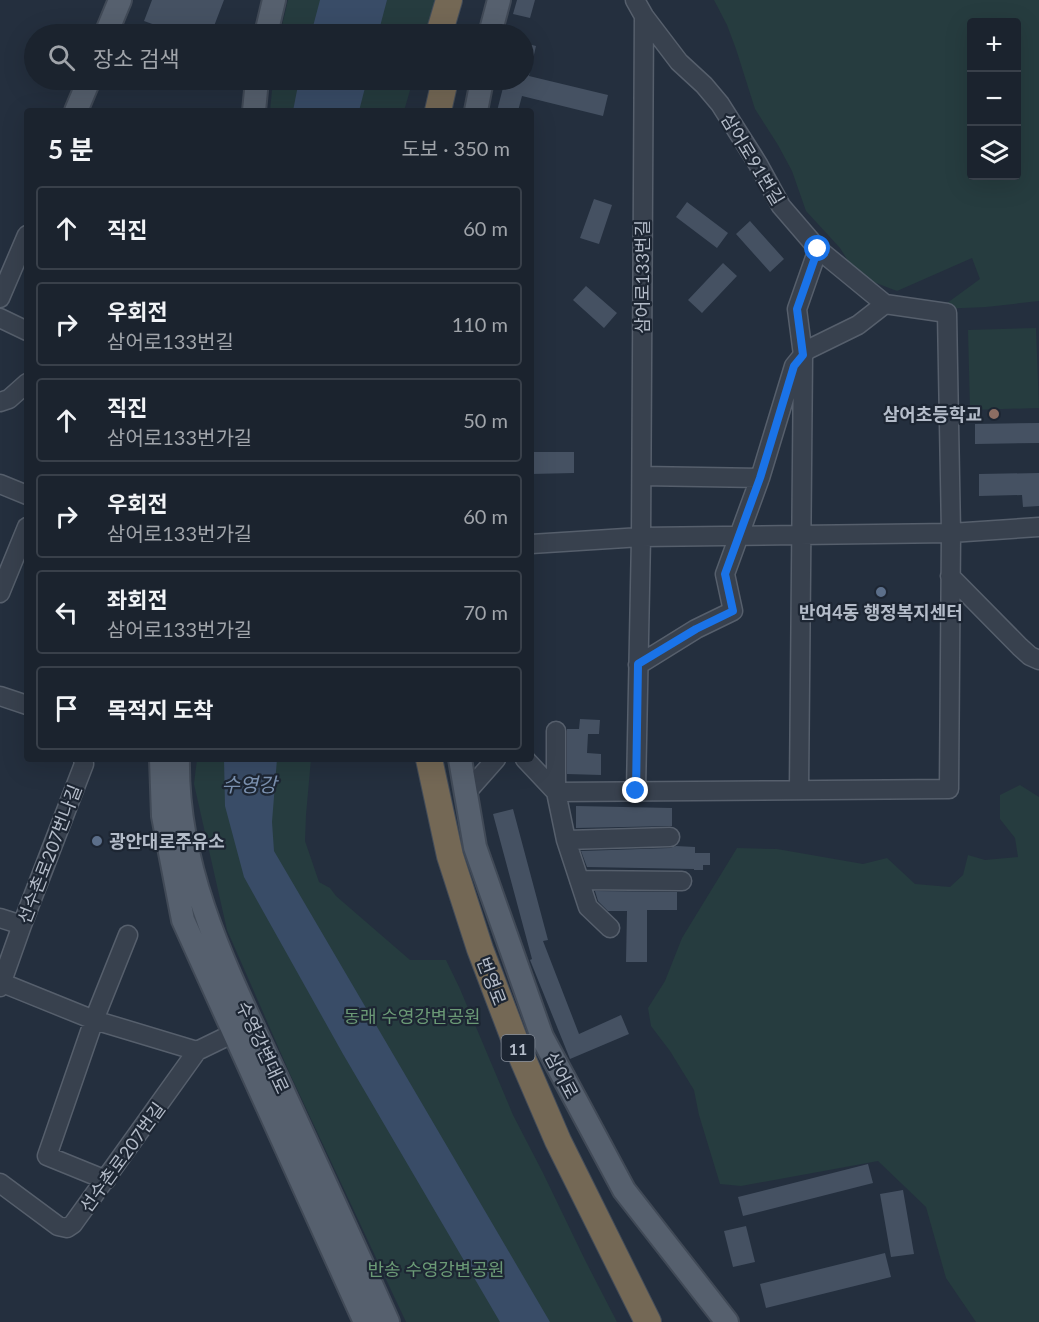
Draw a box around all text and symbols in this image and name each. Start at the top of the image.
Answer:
map controls [967,18,1021,180]
button: + [967,18,1021,72]
search box [24,24,534,90]
icon: search [45,41,78,74]
text: 장소 검색 [93,45,180,72]
button: − [967,72,1021,126]
street label: 삼어로91번길 [717,109,789,209]
button: layers [967,126,1021,180]
text: 5 분 [48,133,93,165]
text: 도보 · 350 m [401,136,510,160]
icon: ahead [50,212,83,245]
text: 직진 [107,216,147,243]
text: 60 m [463,216,508,240]
street label: 삼어로133번길 [631,220,653,334]
route start [804,235,830,261]
text: 우회전 [107,298,168,325]
icon: right [50,308,83,341]
text: 110 m [452,312,508,336]
text: 삼어로133번길 [107,329,234,353]
text: 직진 [107,394,147,421]
place label: 삼어초등학교 [883,403,982,425]
icon: ahead [50,404,83,437]
marker: 삼어초등학교 [987,407,1001,421]
text: 50 m [463,408,508,432]
text: 삼어로133번가길 [107,425,252,449]
text: 우회전 [107,490,168,517]
icon: right [50,500,83,533]
text: 60 m [463,504,508,528]
text: 삼어로133번가길 [107,521,252,545]
marker: 반여4동 행정복지센터 [874,585,888,599]
text: 좌회전 [107,586,168,613]
icon: left [50,596,83,629]
text: 70 m [463,600,508,624]
place label: 반여4동 행정복지센터 [799,601,963,623]
text: 삼어로133번가길 [107,617,252,641]
icon: arrive [50,692,83,725]
text: 목적지 도착 [107,696,214,723]
water label: 수영강 [221,772,279,796]
route end [622,777,648,803]
street label: 선수촌로207번나길 [12,781,86,927]
place label: 광안대로주유소 [109,830,225,852]
marker: 광안대로주유소 [90,834,104,848]
street label: 번영로 [473,954,511,1008]
street label: 수영강변대로 [232,997,294,1097]
park label: 동래 수영강변공원 [343,1005,481,1027]
road number: 11 [502,1035,534,1061]
street label: 삼어로 [541,1048,583,1102]
street label: 선수촌로207번길 [75,1098,169,1216]
park label: 반송 수영강변공원 [367,1258,505,1280]

